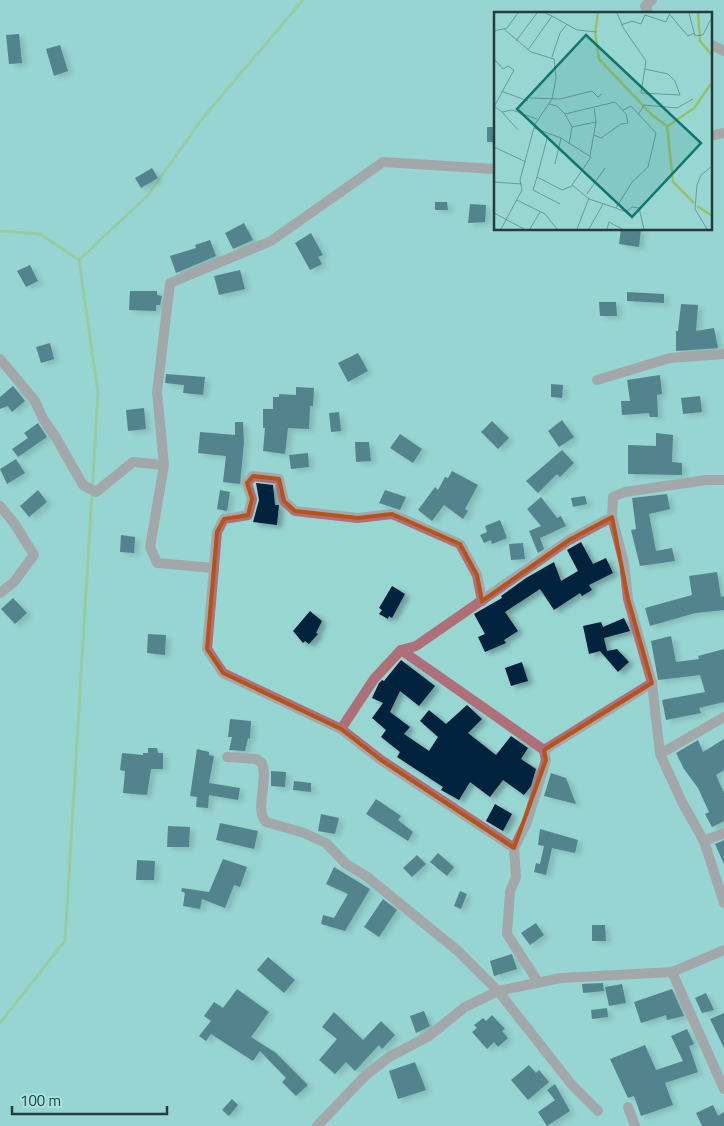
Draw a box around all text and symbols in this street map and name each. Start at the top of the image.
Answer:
inset map [494,12,712,230]
scale bar [12,1084,168,1116]
text: 100 m [20,1089,61,1112]

